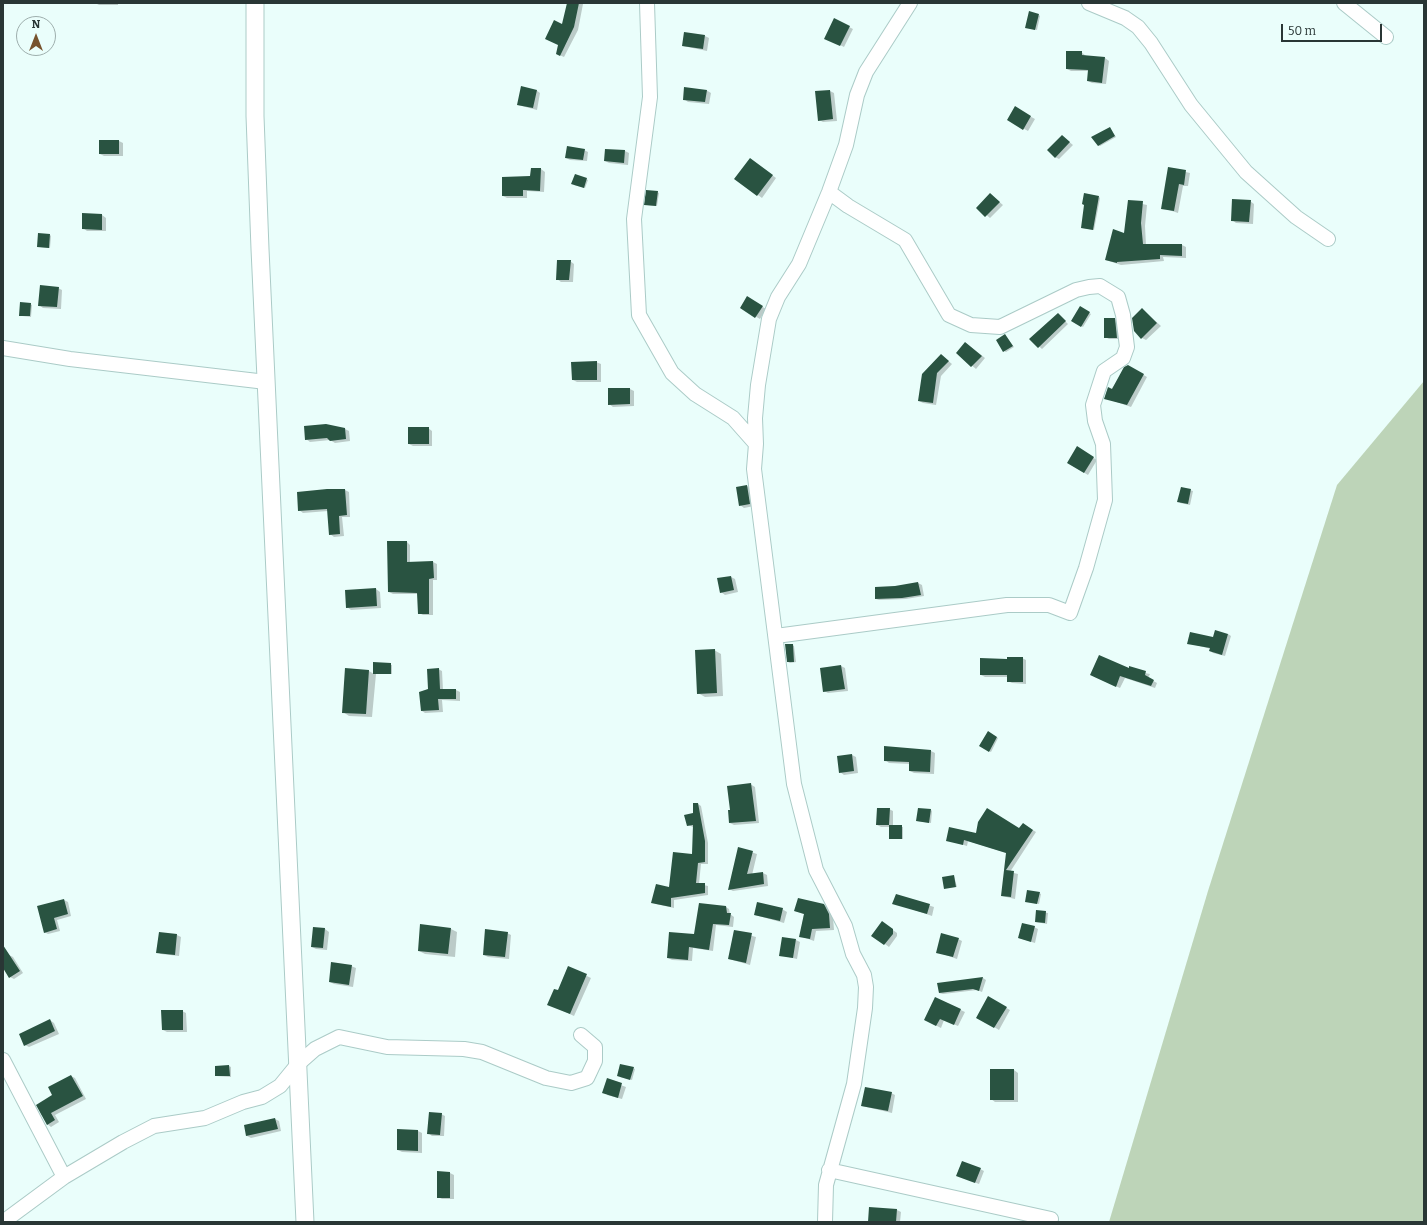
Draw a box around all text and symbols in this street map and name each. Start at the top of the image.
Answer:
north arrow [16,16,56,56]
scale bar [1283,16,1384,42]
text: N [32,18,40,31]
text: 50 m [1288,24,1316,38]

